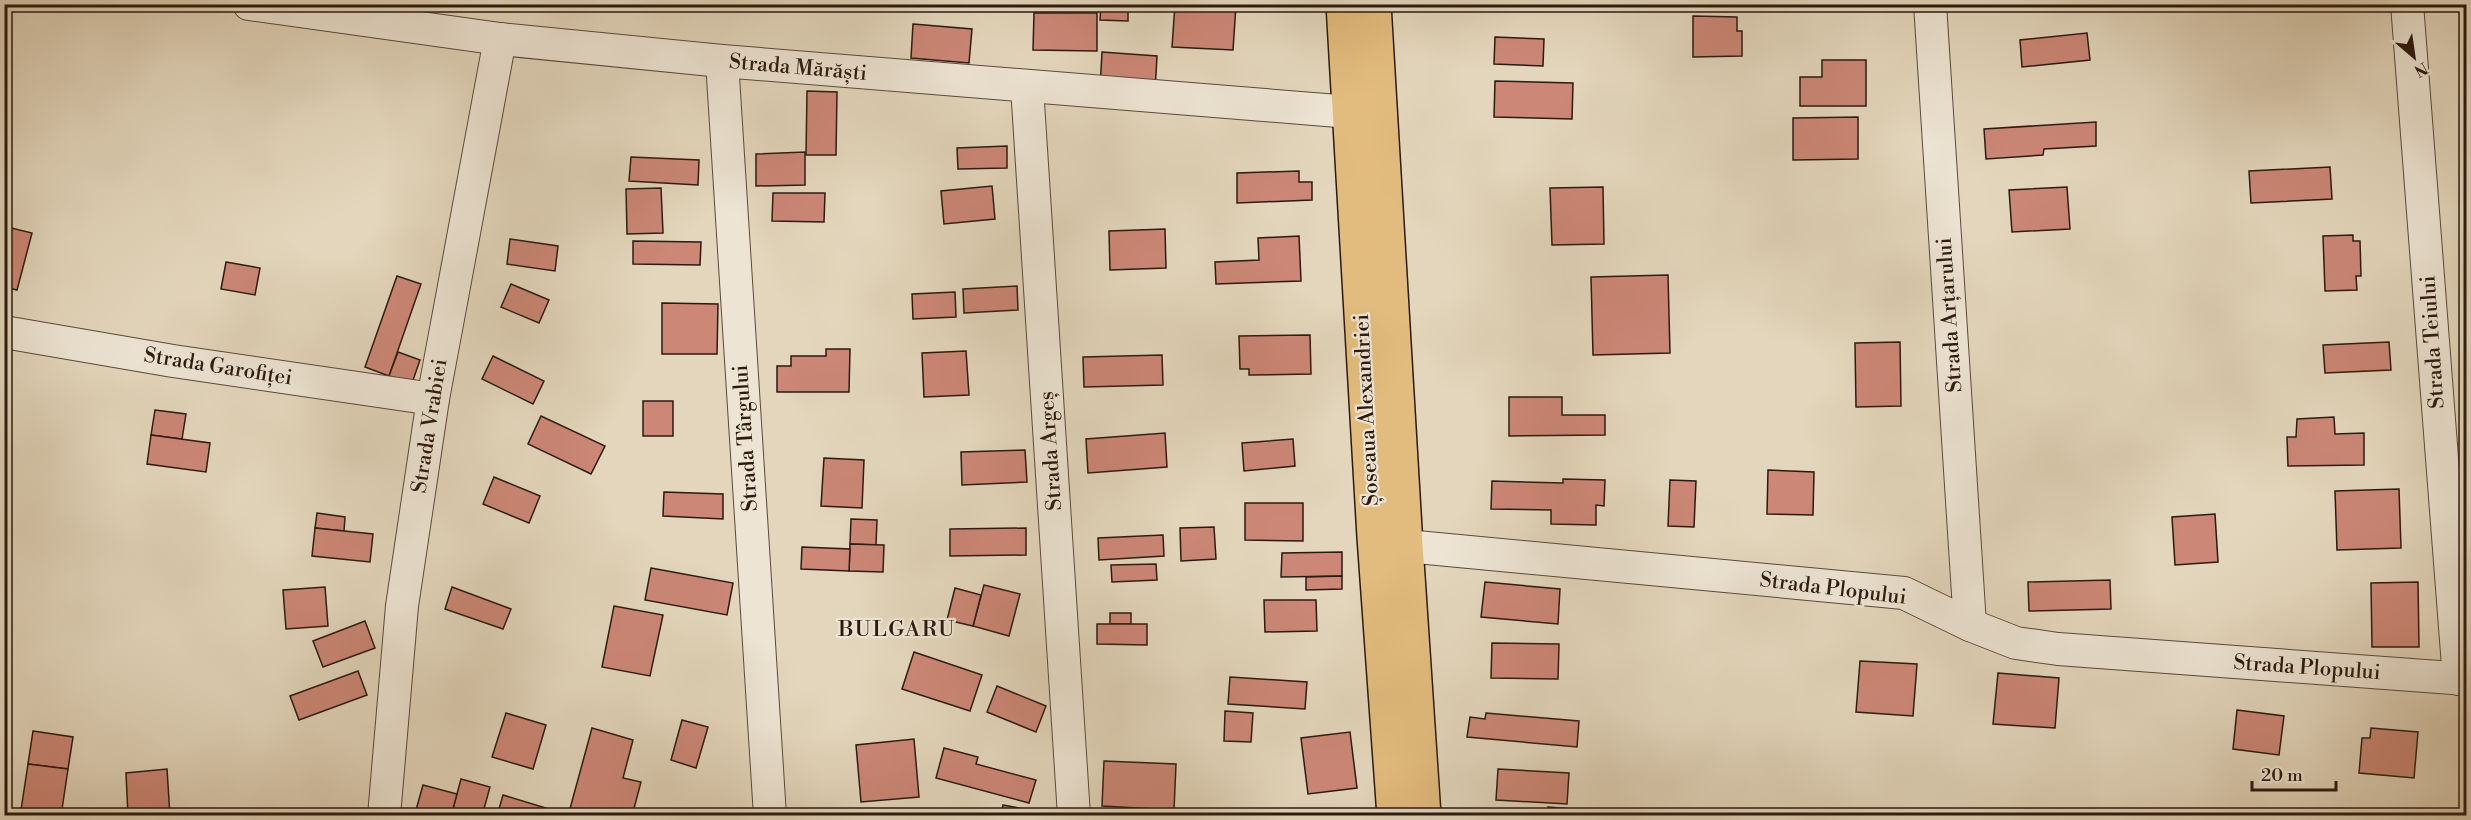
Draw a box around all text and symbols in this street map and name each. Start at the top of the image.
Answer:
north arrow [2384,27,2444,87]
street label: Strada Mărăști [728,49,868,87]
text: N [2410,57,2431,81]
street label: Strada Arțarului [1932,237,1968,393]
street label: Strada Teiului [2415,274,2451,409]
street label: Șoseaua Alexandriei [1349,313,1385,507]
street label: Strada Garofiței [142,342,294,392]
street label: Strada Vrabiei [407,357,453,495]
street label: Strada Târgului [728,364,764,512]
street label: Strada Argeș [1034,390,1068,512]
street label: Strada Plopului [1758,567,1908,611]
district label: BULGARU [837,616,956,643]
street label: Strada Plopului [2232,650,2382,686]
scale bar [2252,754,2336,792]
text: 20 m [2261,764,2303,787]

